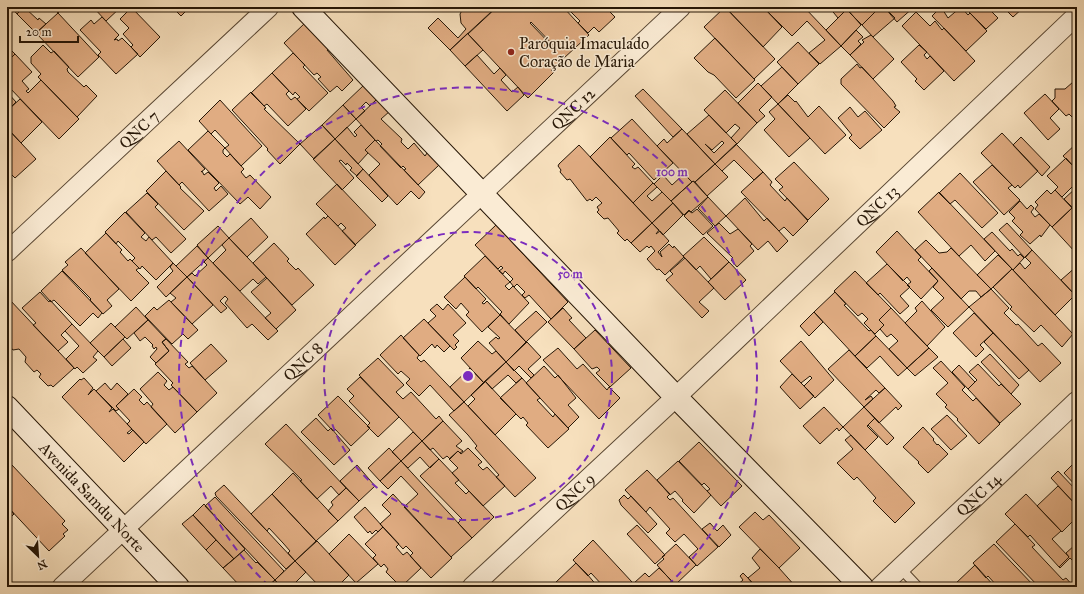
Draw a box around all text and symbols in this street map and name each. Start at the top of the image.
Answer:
scale bar [20,18,78,44]
text: 20 m [26,25,52,39]
place label: Paróquia Imaculado Coração de Maria [519,34,649,71]
marker: Paróquia Imaculado Coração de Maria [506,47,516,57]
street label: QNC 12 [547,84,599,134]
street label: QNC 7 [115,106,163,153]
text: 100 m [656,165,689,179]
street label: QNC 13 [852,181,902,231]
text: 50 m [557,267,584,281]
street label: QNC 8 [279,339,327,385]
centre of rings [461,369,475,383]
street label: Avenida Samdu Norte [35,438,149,556]
street label: QNC 14 [952,468,1006,520]
street label: QNC 9 [551,469,599,515]
north arrow [18,536,58,576]
text: N [34,557,49,573]

